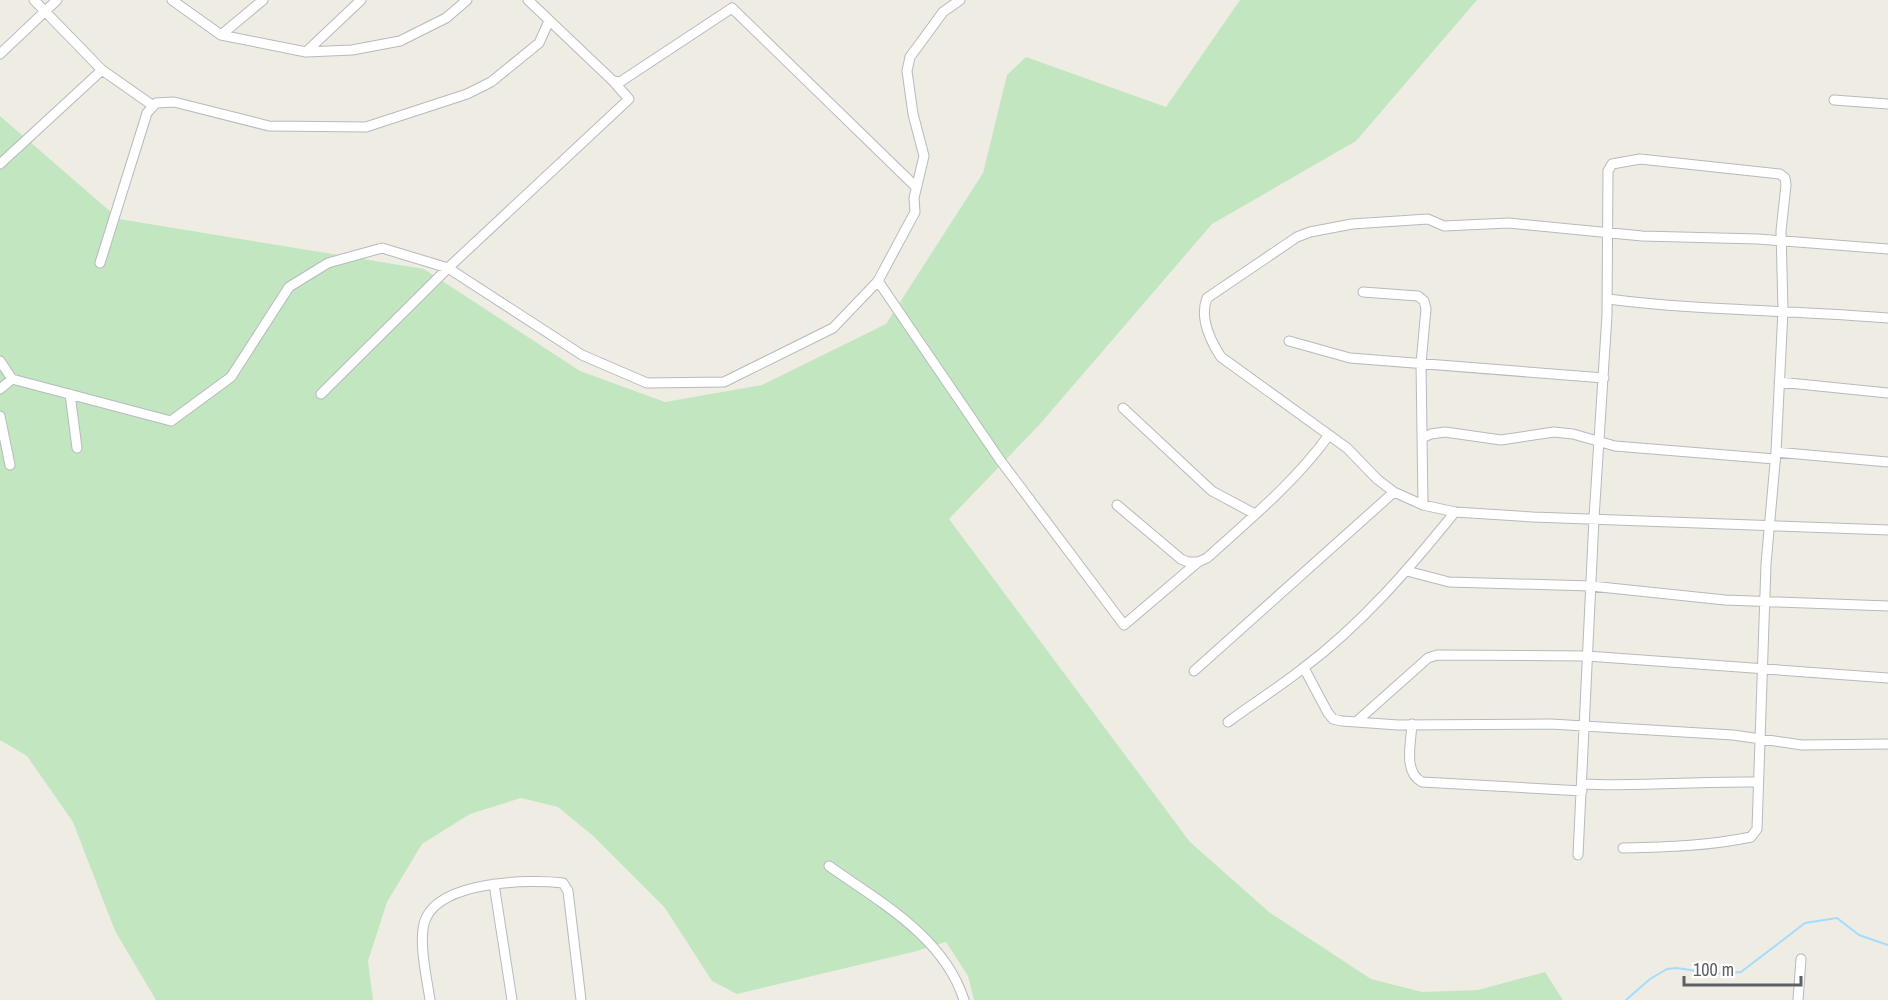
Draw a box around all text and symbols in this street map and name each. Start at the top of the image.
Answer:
scale bar [1684,949,1801,987]
text: 100 m [1693,957,1734,982]

